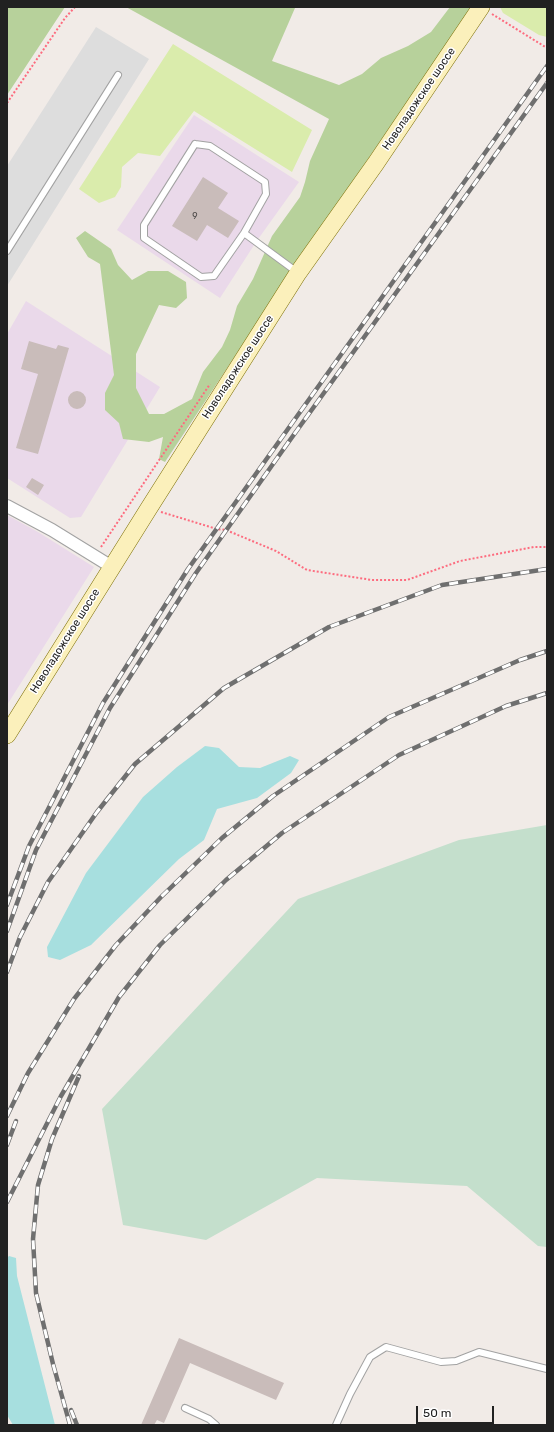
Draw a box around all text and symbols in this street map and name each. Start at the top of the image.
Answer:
street label: Новоладожское шоссе [380,45,458,153]
house number: 9 [192,211,198,221]
street label: Новоладожское шоссе [200,313,276,421]
street label: Новоладожское шоссе [27,586,103,696]
scale bar [418,1398,496,1424]
text: 50 m [423,1406,451,1420]

